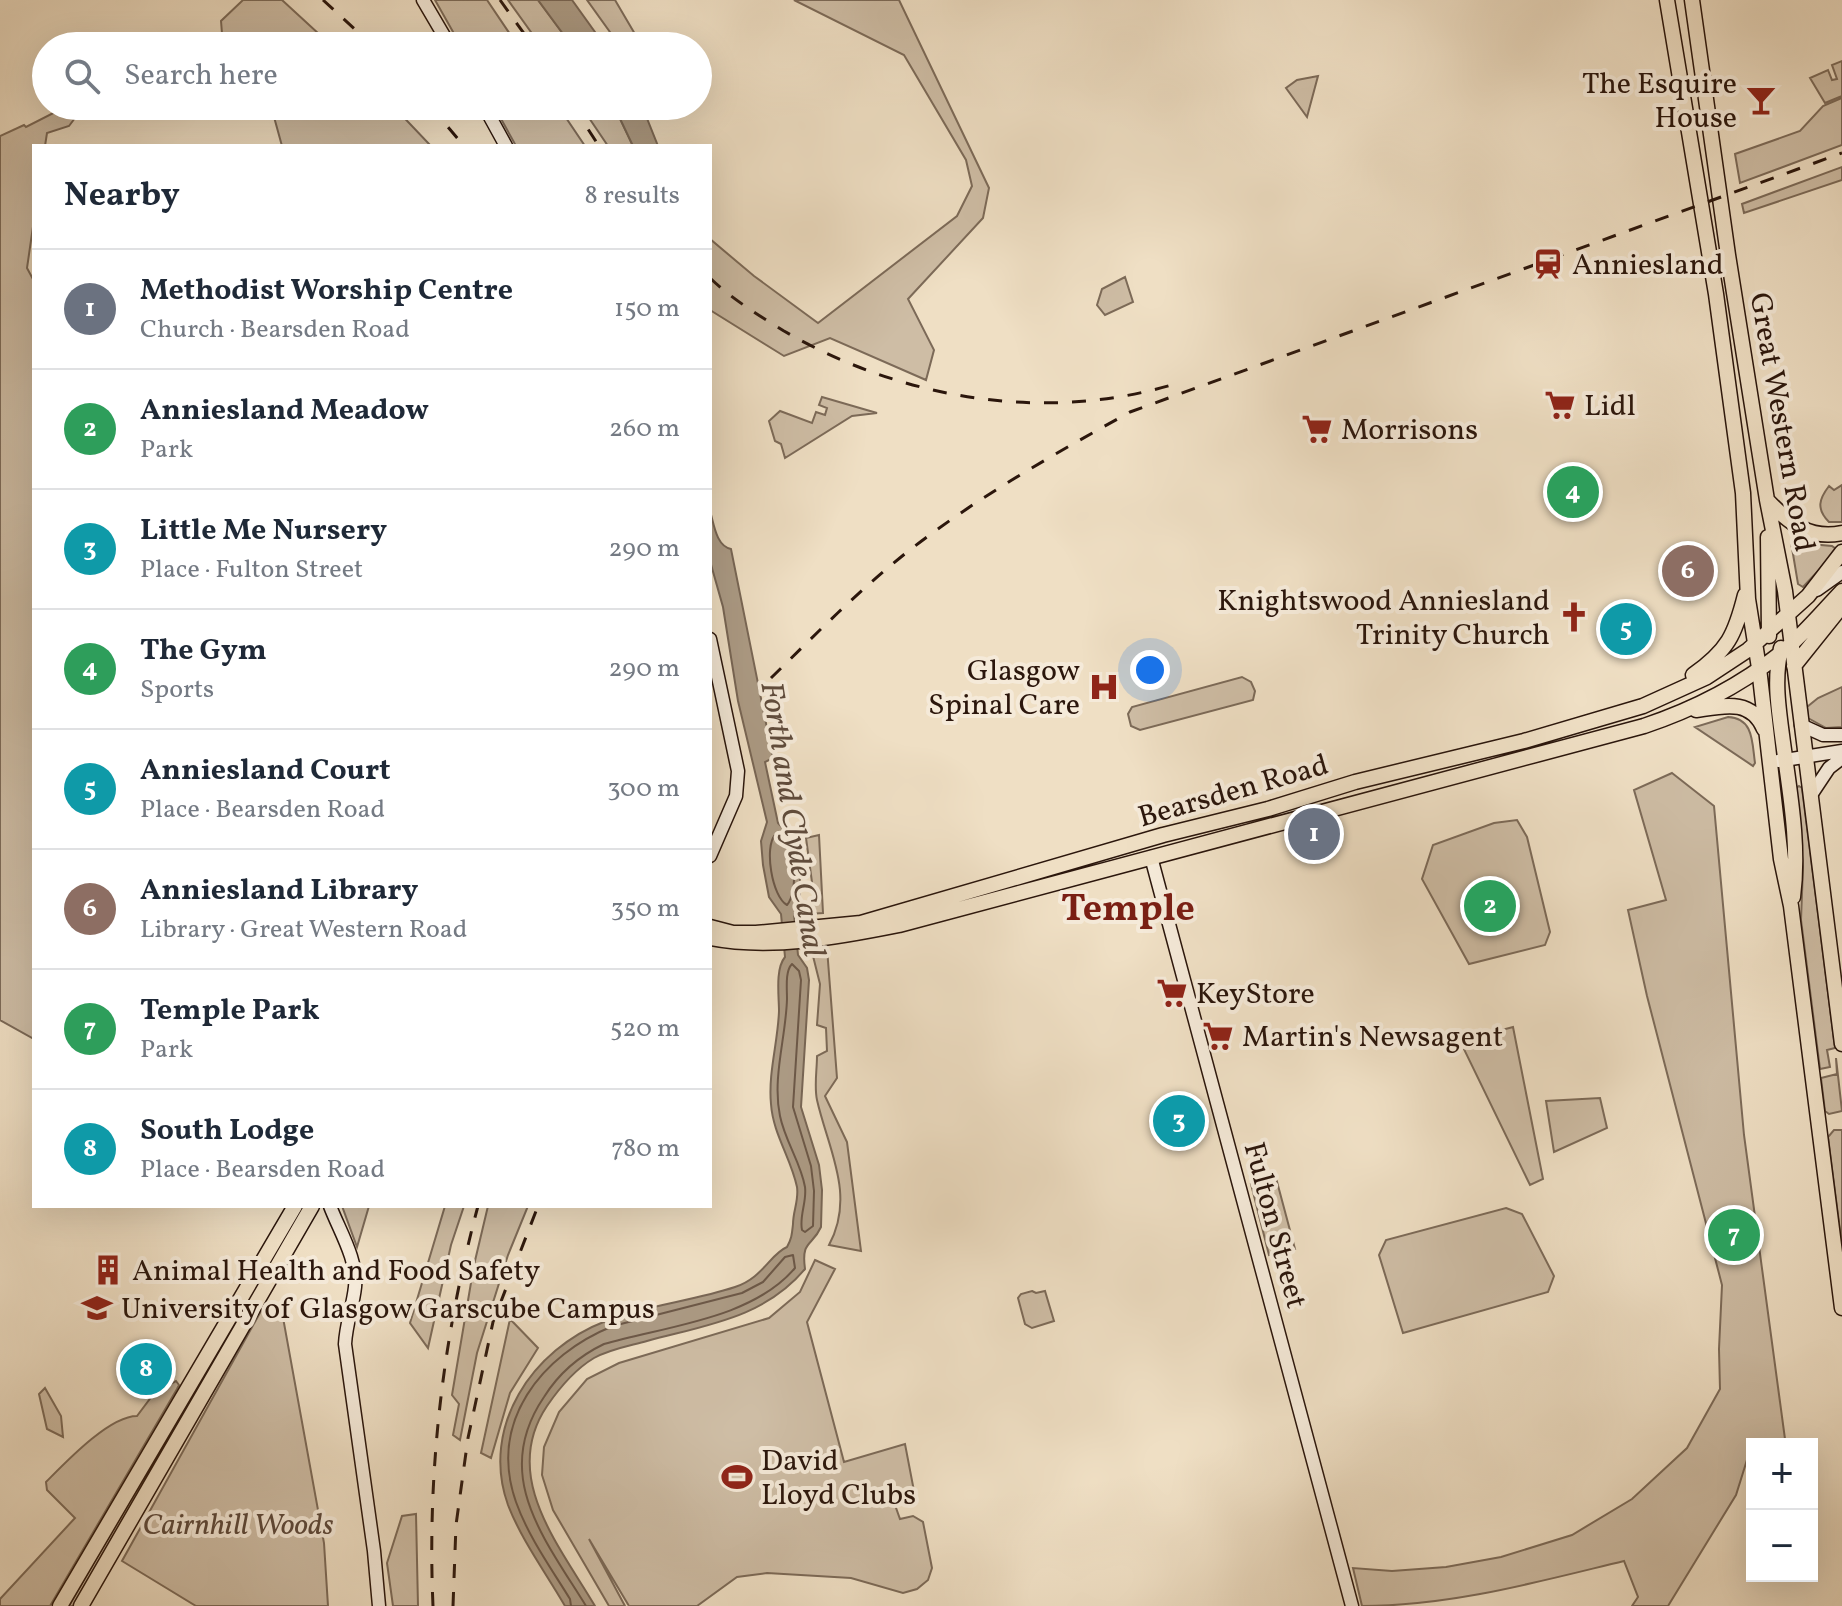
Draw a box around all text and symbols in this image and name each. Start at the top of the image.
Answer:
search box [32,32,712,120]
icon: search [60,54,104,98]
text: Search here [124,55,278,97]
place label: The Esquire House [1582,64,1737,140]
bar icon: The Esquire House [1744,83,1778,117]
text: Nearby [64,173,180,220]
text: 8 results [585,178,680,214]
place label: Anniesland [1572,245,1724,287]
station icon: Anniesland [1531,247,1565,281]
text: Methodist Worship Centre [140,270,513,312]
street label: Great Western Road [1738,290,1824,555]
text: 1 [85,291,95,327]
text: 150 m [614,291,680,327]
text: Church · Bearsden Road [140,312,410,348]
place label: Lidl [1584,386,1636,428]
supermarket icon: Lidl [1543,388,1577,422]
text: Anniesland Meadow [140,390,429,432]
place label: Morrisons [1341,410,1478,452]
text: 2 [83,411,97,447]
text: 260 m [609,411,680,447]
supermarket icon: Morrisons [1300,412,1334,446]
text: Park [140,432,193,468]
pin: 4 [1547,462,1599,522]
text: Little Me Nursery [140,510,387,552]
text: 3 [83,531,97,567]
text: 290 m [608,531,680,567]
pin: 6 [1662,541,1714,601]
text: Place · Fulton Street [140,552,363,588]
place label: Knightswood Anniesland Trinity Church [1217,581,1550,657]
pin: 5 [1600,599,1652,659]
church icon: Knightswood Anniesland Trinity Church [1557,600,1591,634]
text: The Gym [140,630,267,672]
your location [1130,650,1170,690]
text: 4 [82,651,98,687]
text: 290 m [608,651,680,687]
place label: Glasgow Spinal Care [928,651,1080,727]
hospital icon: Glasgow Spinal Care [1087,670,1121,704]
text: Sports [140,672,214,708]
water label: Forth and Clyde Canal [748,679,835,960]
street label: Bearsden Road [1134,745,1334,839]
text: Anniesland Court [140,750,390,792]
text: 5 [84,771,96,807]
text: 300 m [607,771,680,807]
text: Place · Bearsden Road [140,792,385,828]
pin: 1 [1288,804,1340,864]
text: Anniesland Library [140,870,418,912]
pin: 2 [1464,876,1516,936]
district label: Temple [1061,884,1195,937]
text: 6 [83,891,97,927]
text: 350 m [611,891,680,927]
text: Library · Great Western Road [140,912,467,948]
place label: KeyStore [1196,974,1315,1016]
supermarket icon: KeyStore [1155,976,1189,1010]
text: Temple Park [140,990,320,1032]
text: 7 [84,1011,96,1047]
text: 520 m [610,1011,680,1047]
place label: Martin's Newsagent [1242,1017,1503,1059]
supermarket icon: Martin's Newsagent [1201,1019,1235,1053]
text: Park [140,1032,193,1068]
pin: 3 [1153,1091,1205,1151]
text: South Lodge [140,1110,314,1152]
text: 8 [83,1131,97,1167]
text: 780 m [611,1131,680,1167]
street label: Fulton Street [1232,1138,1316,1313]
text: Place · Bearsden Road [140,1152,385,1188]
pin: 7 [1708,1205,1760,1265]
place label: Animal Health and Food Safety [132,1251,540,1293]
building icon: Animal Health and Food Safety [91,1253,125,1287]
place label: University of Glasgow Garscube Campus [121,1289,655,1331]
school or university icon: University of Glasgow Garscube Campus [80,1291,114,1325]
pin: 8 [120,1339,172,1399]
map controls [1746,1438,1818,1582]
button: + [1746,1438,1818,1510]
place label: David Lloyd Clubs [761,1441,916,1517]
sports icon: David Lloyd Clubs [720,1460,754,1494]
park label: Cairnhill Woods [142,1505,334,1547]
button: − [1746,1510,1818,1582]

